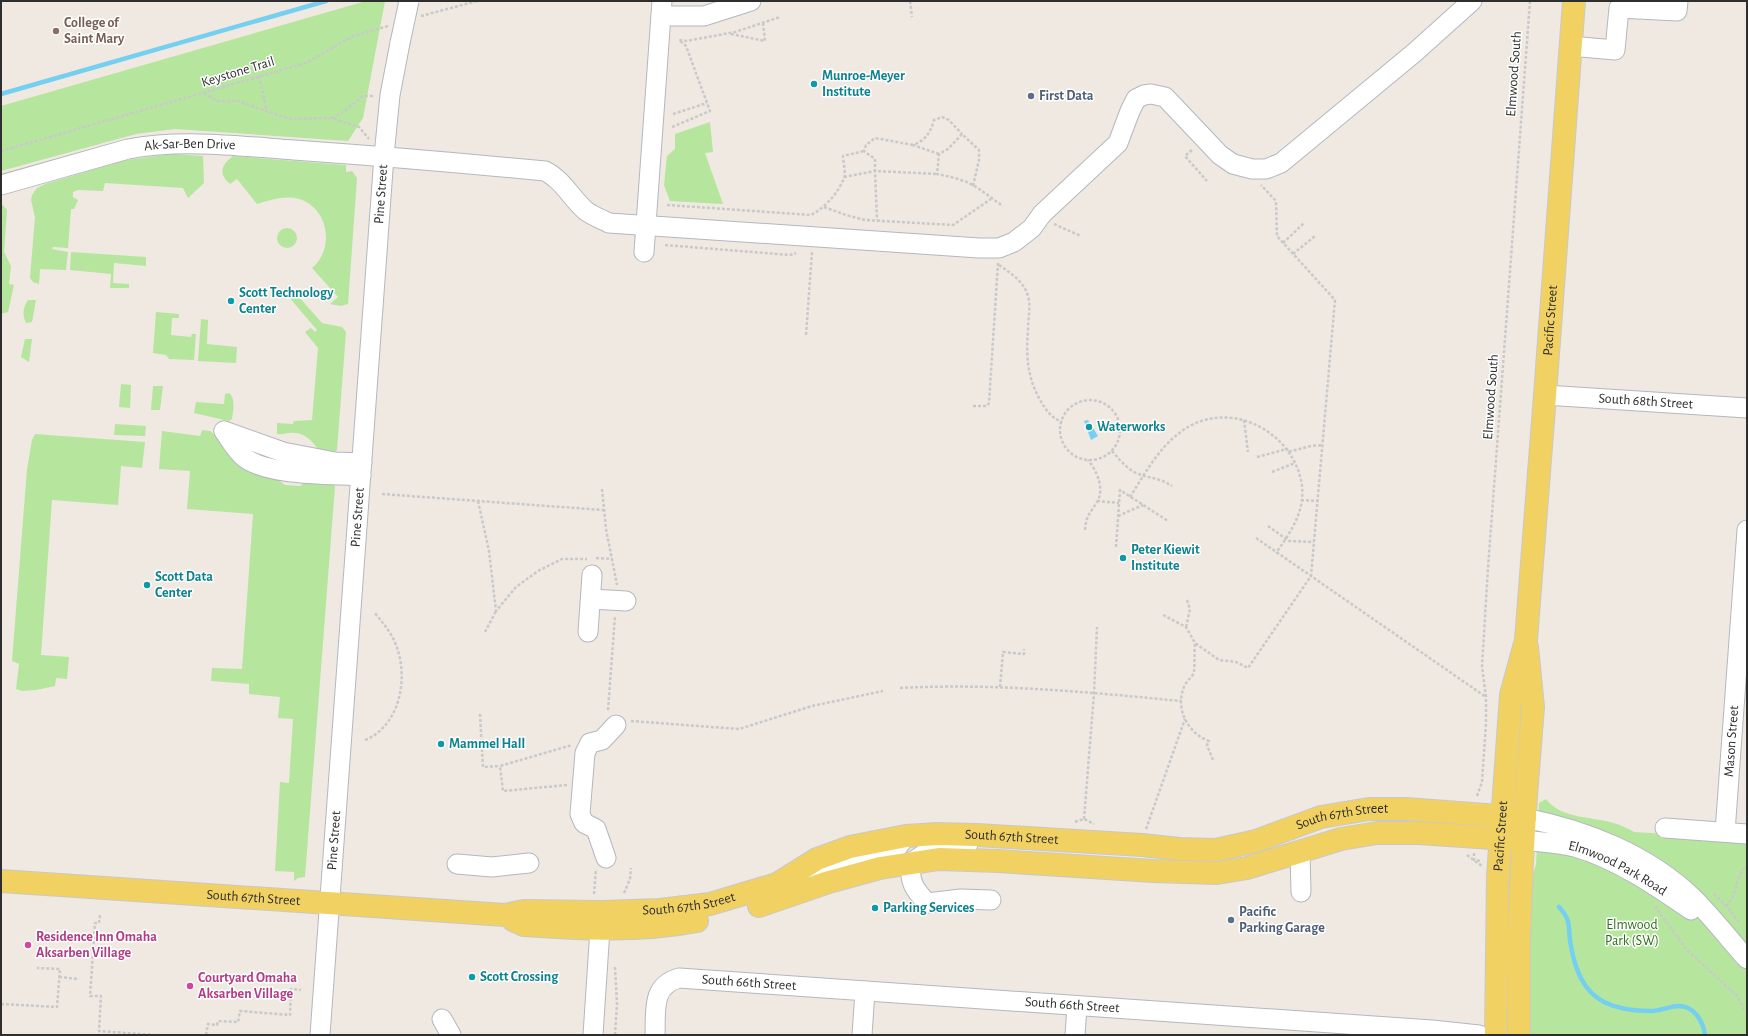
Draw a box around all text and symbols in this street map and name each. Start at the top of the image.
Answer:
place label: College of Saint Mary [64,16,125,46]
marker: College of Saint Mary [51,26,61,36]
street label: Elmwood South [1504,31,1524,117]
street label: Keystone Trail [200,54,276,90]
place label: Munroe-Meyer Institute [822,69,905,99]
marker: Munroe-Meyer Institute [809,79,819,89]
place label: First Data [1039,89,1094,103]
marker: First Data [1026,91,1036,101]
street label: Ak-Sar-Ben Drive [143,137,236,153]
street label: Pine Street [372,163,390,224]
street label: Pacific Street [1541,284,1560,356]
place label: Scott Technology Center [239,286,334,316]
marker: Scott Technology Center [226,296,236,306]
street label: Elmwood South [1481,354,1501,440]
street label: South 68th Street [1598,391,1694,412]
place label: Waterworks [1097,420,1165,434]
marker: Waterworks [1084,422,1094,432]
street label: Pine Street [349,487,367,548]
place label: Peter Kiewit Institute [1131,543,1200,573]
marker: Peter Kiewit Institute [1118,553,1128,563]
place label: Scott Data Center [155,570,213,600]
marker: Scott Data Center [142,580,152,590]
street label: Mason Street [1722,704,1741,778]
place label: Mammel Hall [449,737,525,751]
marker: Mammel Hall [436,739,446,749]
street label: Pacific Street [1491,800,1510,872]
street label: South 67th Street [1294,802,1389,833]
street label: Pine Street [325,810,343,871]
street label: South 67th Street [965,828,1059,847]
street label: Elmwood Park Road [1567,839,1669,898]
street label: South 67th Street [206,888,301,908]
street label: South 67th Street [642,890,737,918]
place label: Parking Services [883,901,975,915]
marker: Parking Services [870,903,880,913]
place label: Pacific Parking Garage [1239,905,1325,935]
marker: Pacific Parking Garage [1226,915,1236,925]
park label: Elmwood Park (SW) [1605,918,1659,948]
place label: Residence Inn Omaha Aksarben Village [36,930,157,960]
marker: Residence Inn Omaha Aksarben Village [23,940,33,950]
place label: Scott Crossing [480,970,559,984]
place label: Courtyard Omaha Aksarben Village [198,971,297,1001]
marker: Scott Crossing [467,972,477,982]
street label: South 66th Street [701,973,797,993]
marker: Courtyard Omaha Aksarben Village [185,981,195,991]
street label: South 66th Street [1024,995,1120,1015]

